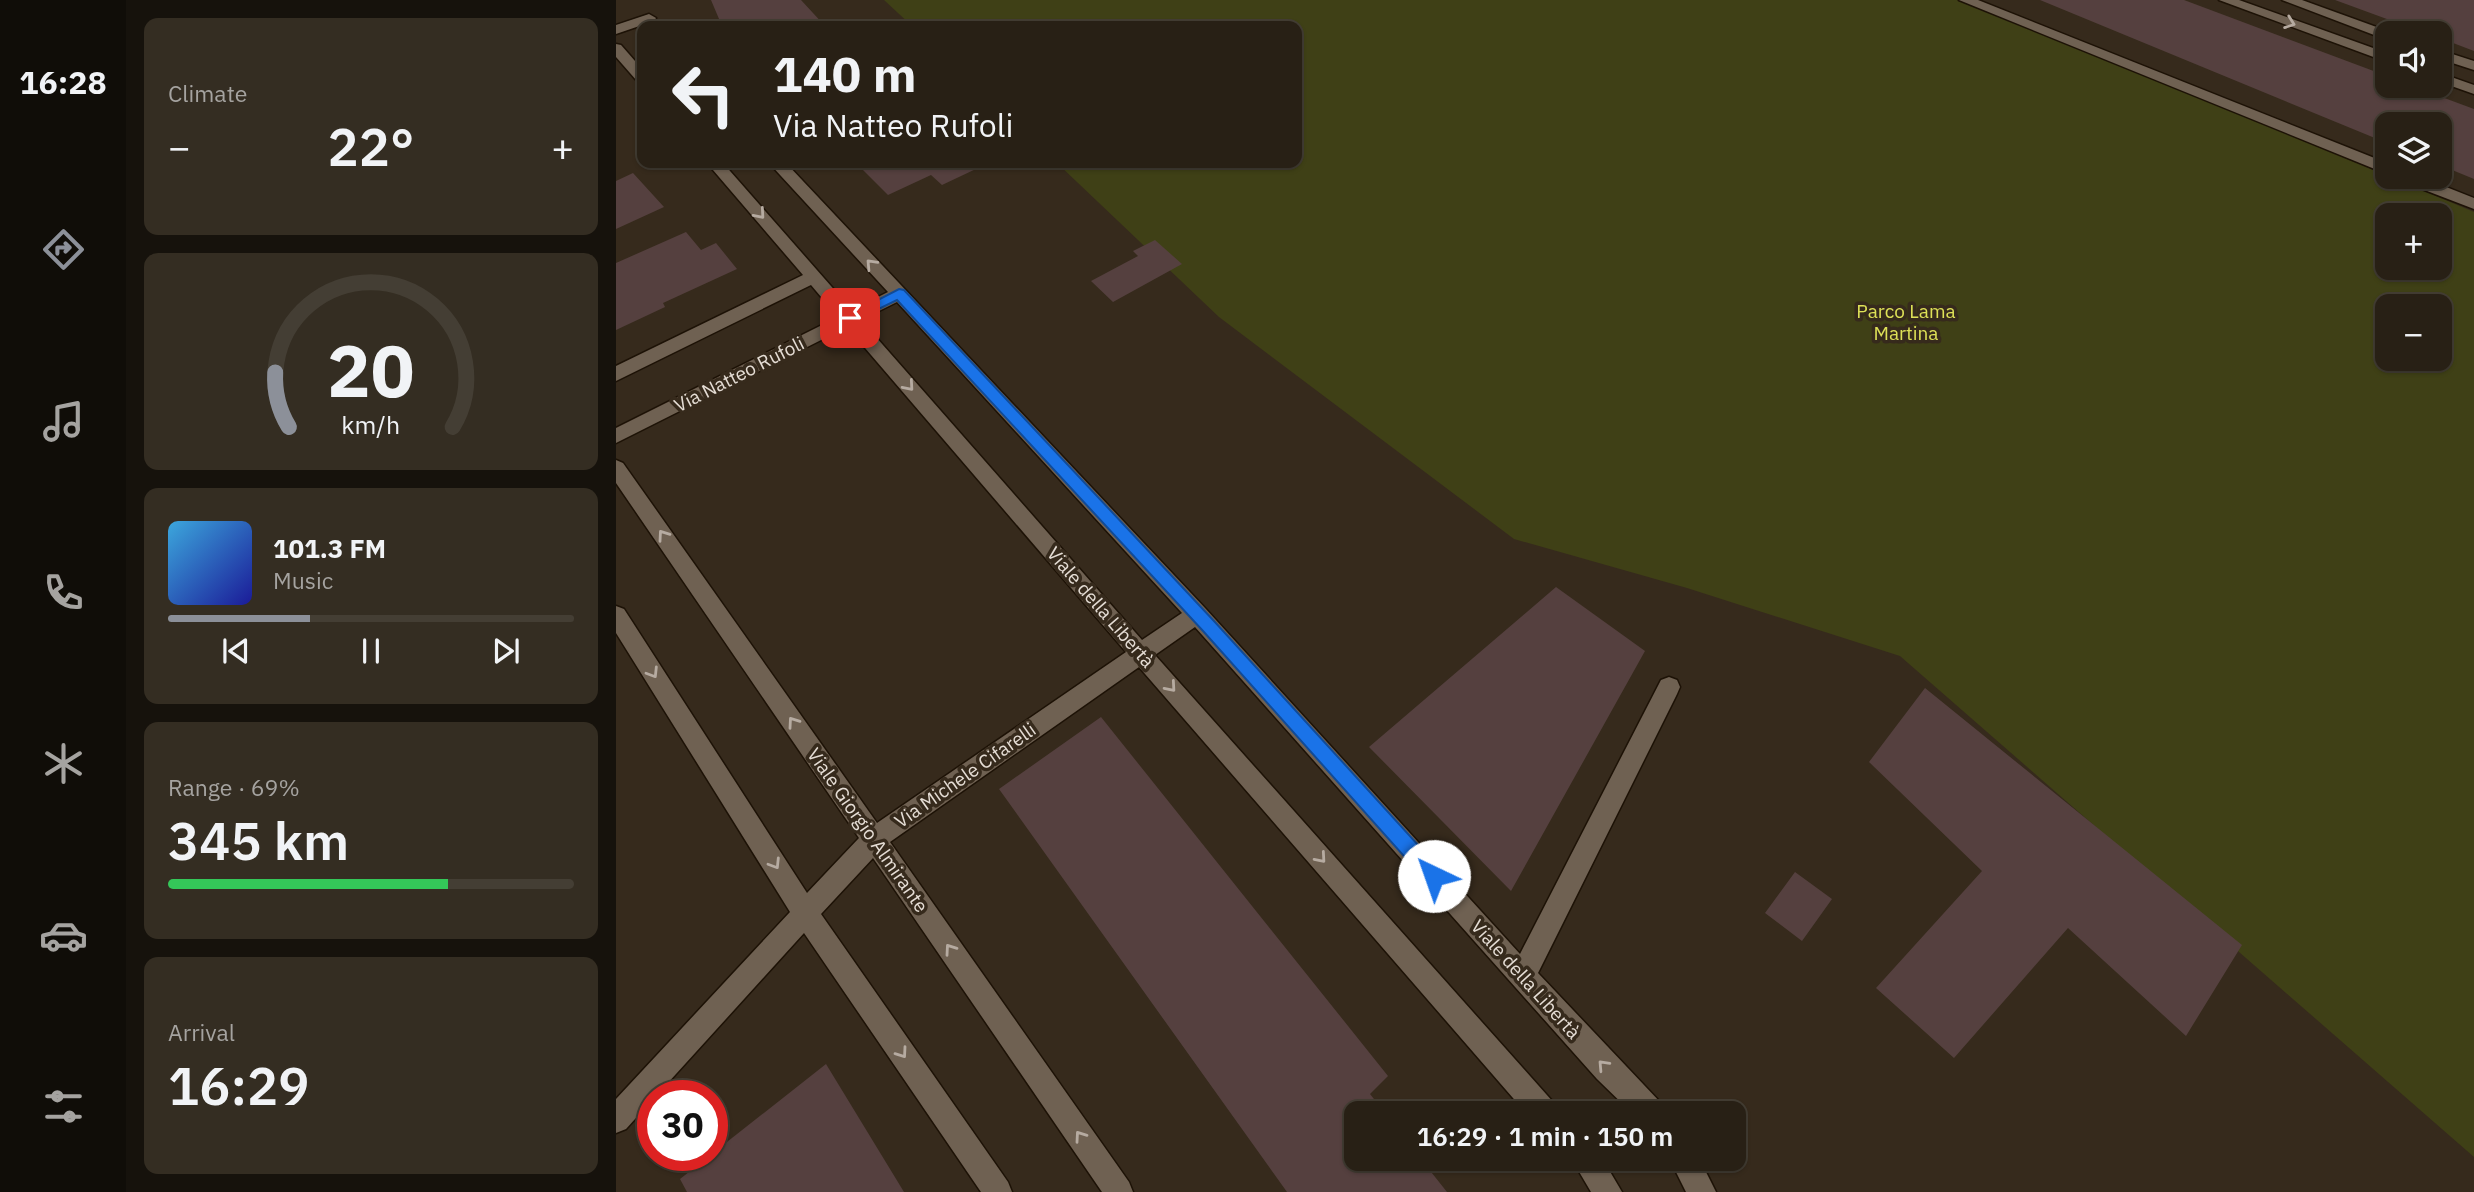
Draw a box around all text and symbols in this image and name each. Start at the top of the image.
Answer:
one-way arrow [2284,15,2296,29]
map controls [2375,21,2452,371]
button: sound [2375,21,2452,98]
text: 140 m [773,42,917,105]
icon: left [658,49,749,140]
text: 16:28 [19,61,107,103]
text: Climate [168,78,247,108]
text: Via Natteo Rufoli [773,104,1013,146]
button: layers [2375,112,2452,189]
text: 22° [328,113,414,180]
text: − [168,122,191,171]
text: + [551,122,574,171]
button: + [2375,203,2452,280]
one-way arrow [752,206,764,219]
icon: directions [39,225,88,274]
one-way arrow [867,259,879,272]
pin [820,288,880,348]
button: − [2375,294,2452,371]
icon: arrive [831,299,869,337]
park label: Parco Lama Martina [1856,299,1956,345]
text: 20 [327,323,415,418]
street label: Via Natteo Rufoli [670,331,808,417]
one-way arrow [901,378,913,391]
icon: music [39,397,88,446]
text: km/h [342,408,400,441]
one-way arrow [659,530,671,543]
text: 101.3 FM [273,531,386,565]
street label: Viale della Libertà [1042,542,1160,672]
text: Music [273,565,333,595]
icon: phone [39,568,88,617]
icon: previous [217,632,255,670]
icon: pause [352,632,390,670]
icon: next [487,632,525,670]
one-way arrow [644,665,657,678]
one-way arrow [1163,679,1175,692]
one-way arrow [789,717,801,730]
street label: Via Michele Cifarelli [890,717,1040,833]
icon: climate [39,739,88,788]
street label: Viale Giorgio Almirante [802,743,934,917]
text: Range · 69% [168,772,300,802]
text: 345 km [168,807,349,874]
position arrow [1397,839,1471,913]
one-way arrow [1313,850,1325,863]
one-way arrow [766,857,779,870]
icon: car [39,911,88,960]
street label: Viale della Libertà [1466,914,1586,1044]
one-way arrow [946,944,958,957]
text: Arrival [168,1017,235,1047]
one-way arrow [894,1045,906,1058]
text: 16:29 [168,1052,309,1119]
one-way arrow [1599,1060,1611,1073]
speed limit sign: 30 [637,1080,728,1171]
icon: filters [39,1082,88,1131]
text: 16:29 · 1 min · 150 m [1417,1119,1673,1153]
one-way arrow [1076,1131,1088,1144]

